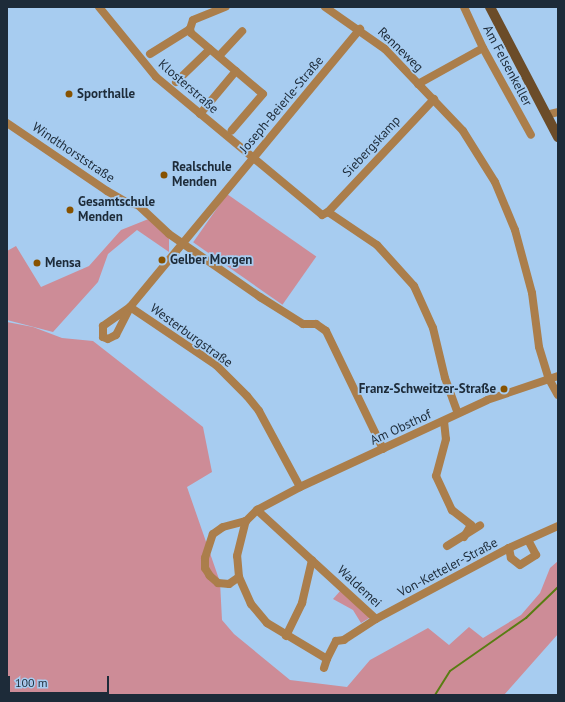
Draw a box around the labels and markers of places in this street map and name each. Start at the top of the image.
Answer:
place label: Sporthalle [77,86,135,102]
marker: Sporthalle [64,89,74,99]
place label: Realschule Menden [172,160,232,191]
marker: Realschule Menden [159,170,169,180]
place label: Gesamtschule Menden [78,195,155,226]
marker: Gesamtschule Menden [65,205,75,215]
place label: Gelber Morgen [170,252,252,268]
place label: Mensa [45,255,81,271]
marker: Gelber Morgen [157,255,167,265]
marker: Mensa [32,258,42,268]
place label: Franz-Schweitzer-Straße [359,381,496,397]
marker: Franz-Schweitzer-Straße [499,384,509,394]

